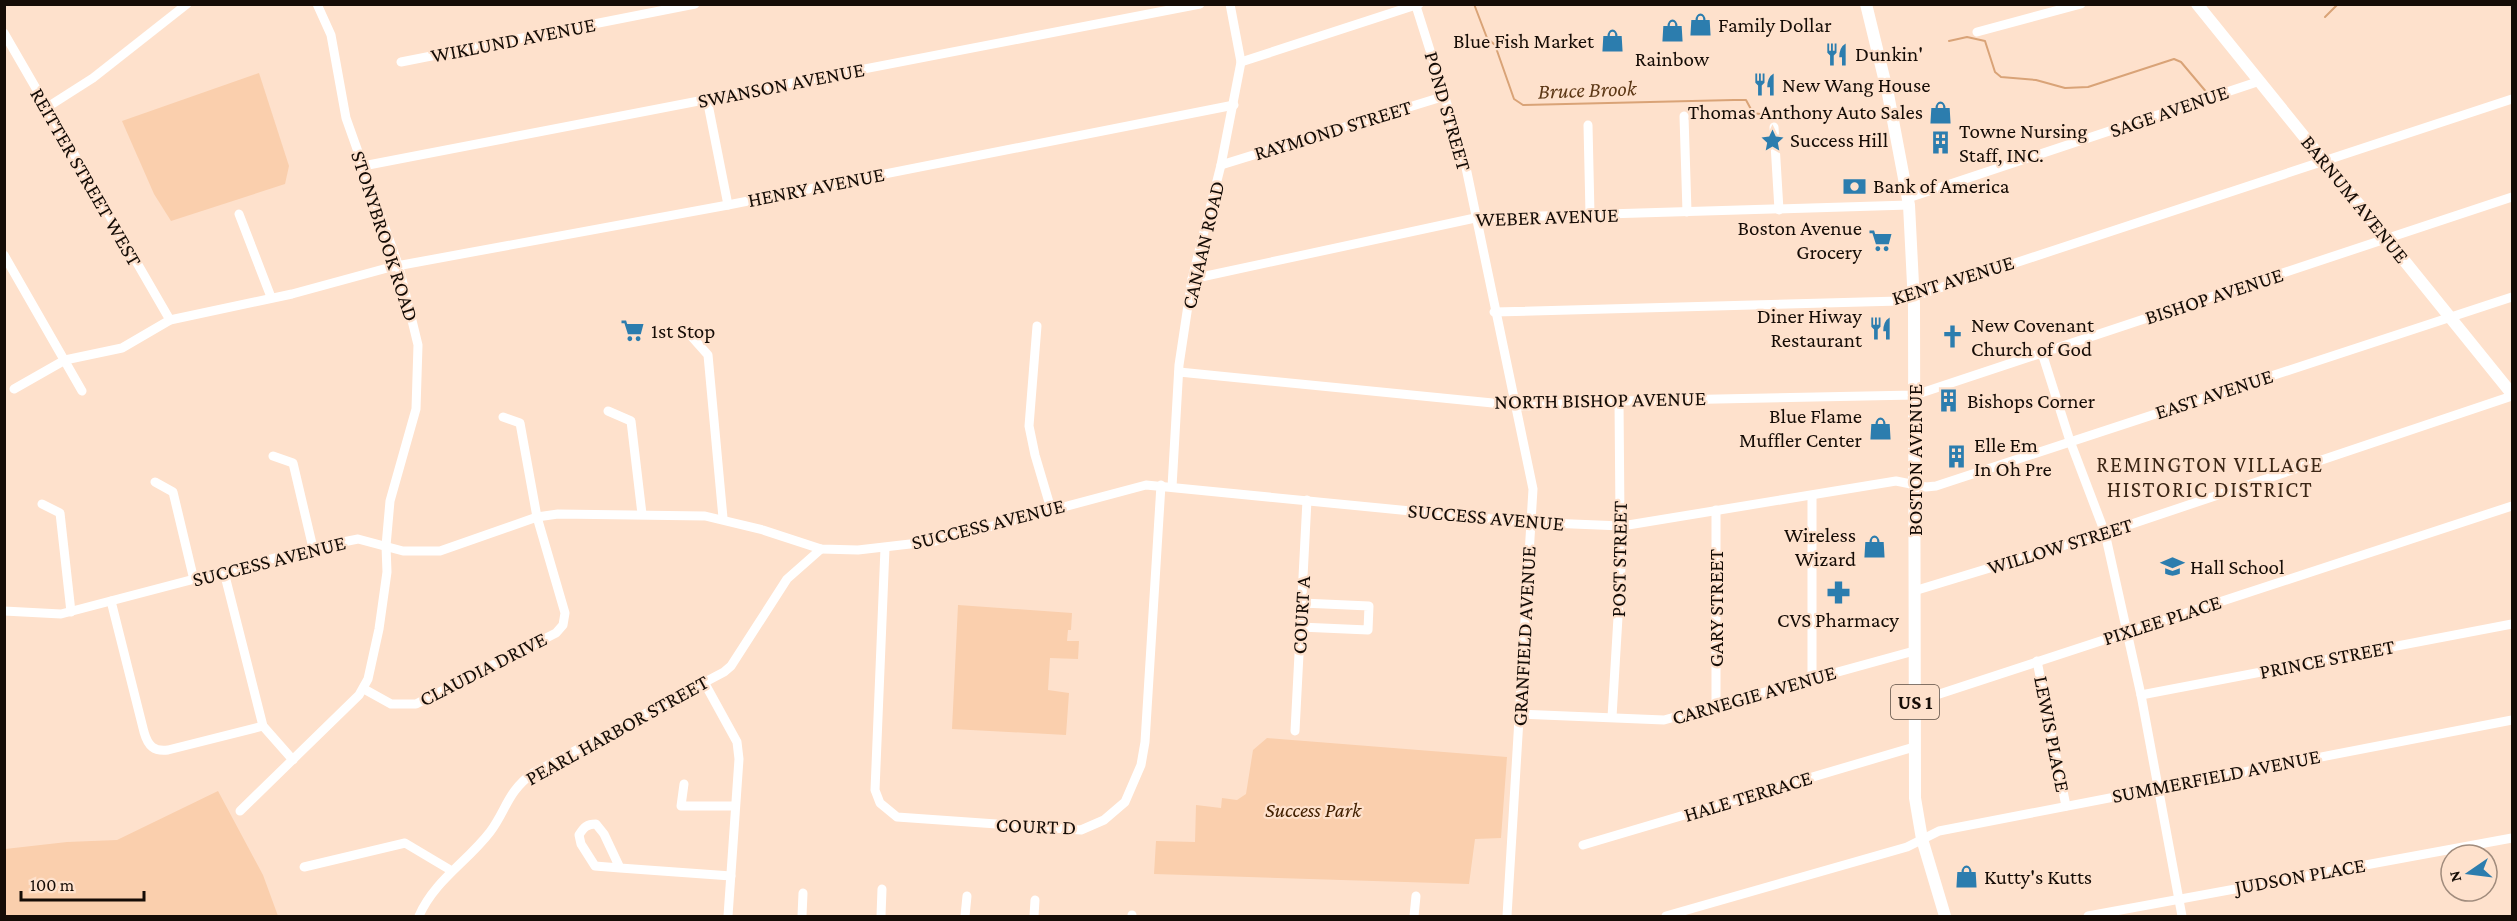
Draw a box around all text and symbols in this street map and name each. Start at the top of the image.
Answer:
street label: WIKLUND AVENUE [429,12,597,68]
shop icon: Family Dollar [1687,12,1713,38]
place label: Family Dollar [1718,13,1832,37]
shop icon: Rainbow [1659,18,1685,44]
shop icon: Blue Fish Market [1599,28,1625,54]
place label: Blue Fish Market [1453,29,1595,53]
restaurant icon: Dunkin' [1824,41,1850,67]
place label: Dunkin' [1855,42,1923,66]
place label: Rainbow [1635,47,1710,71]
street label: POND STREET [1419,48,1477,174]
street label: SWANSON AVENUE [696,57,866,113]
restaurant icon: New Wang House [1751,72,1777,98]
place label: New Wang House [1782,73,1930,97]
water label: Bruce Brook [1537,75,1638,104]
street label: SAGE AVENUE [2106,79,2232,143]
street label: REITTER STREET WEST [25,84,147,271]
street label: RAYMOND STREET [1251,94,1415,165]
shop icon: Thomas Anthony Auto Sales [1928,99,1954,125]
place label: Thomas Anthony Auto Sales [1688,100,1923,124]
place label: Towne Nursing Staff, INC. [1959,119,2087,167]
place icon: Success Hill [1759,127,1785,153]
place label: Success Hill [1790,128,1888,152]
building icon: Towne Nursing Staff, INC. [1928,130,1954,156]
street label: BARNUM AVENUE [2296,130,2414,268]
street label: STONYBROOK ROAD [346,148,424,324]
street label: HENRY AVENUE [746,162,886,212]
bank icon: Bank of America [1842,173,1868,199]
place label: Bank of America [1873,174,2010,198]
street label: CANAAN ROAD [1177,179,1229,311]
street label: WEBER AVENUE [1475,203,1619,231]
place label: Boston Avenue Grocery [1738,216,1862,264]
supermarket icon: Boston Avenue Grocery [1867,227,1893,253]
street label: KENT AVENUE [1889,250,2017,310]
street label: BISHOP AVENUE [2142,262,2286,330]
place label: Diner Hiway Restaurant [1757,304,1863,352]
place label: New Covenant Church of God [1971,313,2095,361]
restaurant icon: Diner Hiway Restaurant [1867,315,1893,341]
supermarket icon: 1st Stop [620,318,646,344]
place label: 1st Stop [651,319,715,343]
church icon: New Covenant Church of God [1940,324,1966,350]
street label: EAST AVENUE [2152,364,2276,424]
street label: BOSTON AVENUE [1903,384,1927,536]
street label: NORTH BISHOP AVENUE [1494,386,1706,414]
building icon: Bishops Corner [1936,388,1962,414]
place label: Bishops Corner [1967,389,2096,413]
place label: Blue Flame Muffler Center [1739,404,1863,452]
shop icon: Blue Flame Muffler Center [1867,415,1893,441]
place label: Elle Em In Oh Pre [1974,433,2052,481]
building icon: Elle Em In Oh Pre [1943,444,1969,470]
district label: REMINGTON VILLAGE HISTORIC DISTRICT [2096,452,2324,502]
street label: SUCCESS AVENUE [909,493,1067,555]
street label: SUCCESS AVENUE [1407,498,1565,536]
street label: POST STREET [1606,500,1632,618]
street label: WILLOW STREET [1985,512,2136,579]
place label: Wireless Wizard [1784,523,1856,571]
street label: SUCCESS AVENUE [190,530,348,592]
shop icon: Wireless Wizard [1861,534,1887,560]
street label: GRANFIELD AVENUE [1507,545,1541,727]
street label: GARY STREET [1704,548,1728,667]
school or university icon: Hall School [2159,554,2185,580]
place label: Hall School [2190,555,2285,579]
street label: COURT A [1287,575,1315,655]
pharmacy icon: CVS Pharmacy [1825,579,1851,605]
street label: PIXLEE PLACE [2100,590,2224,650]
place label: CVS Pharmacy [1777,608,1899,632]
street label: CLAUDIA DRIVE [415,627,551,711]
street label: PRINCE STREET [2257,634,2397,684]
street label: CARNEGIE AVENUE [1669,660,1839,730]
street label: PEARL HARBOR STREET [521,669,713,790]
street label: LEWIS PLACE [2029,674,2075,794]
road number: US 1 [1891,685,1939,719]
street label: SUMMERFIELD AVENUE [2110,744,2322,808]
street label: HALE TERRACE [1681,765,1815,827]
park label: Success Park [1265,798,1362,822]
street label: COURT D [995,813,1077,839]
north arrow [2439,843,2499,903]
street label: JUDSON PLACE [2231,853,2367,900]
scale bar [21,864,144,902]
shop icon: Kutty's Kutts [1953,864,1979,890]
place label: Kutty's Kutts [1984,865,2092,889]
text: N [2445,869,2464,884]
text: 100 m [30,875,75,895]

